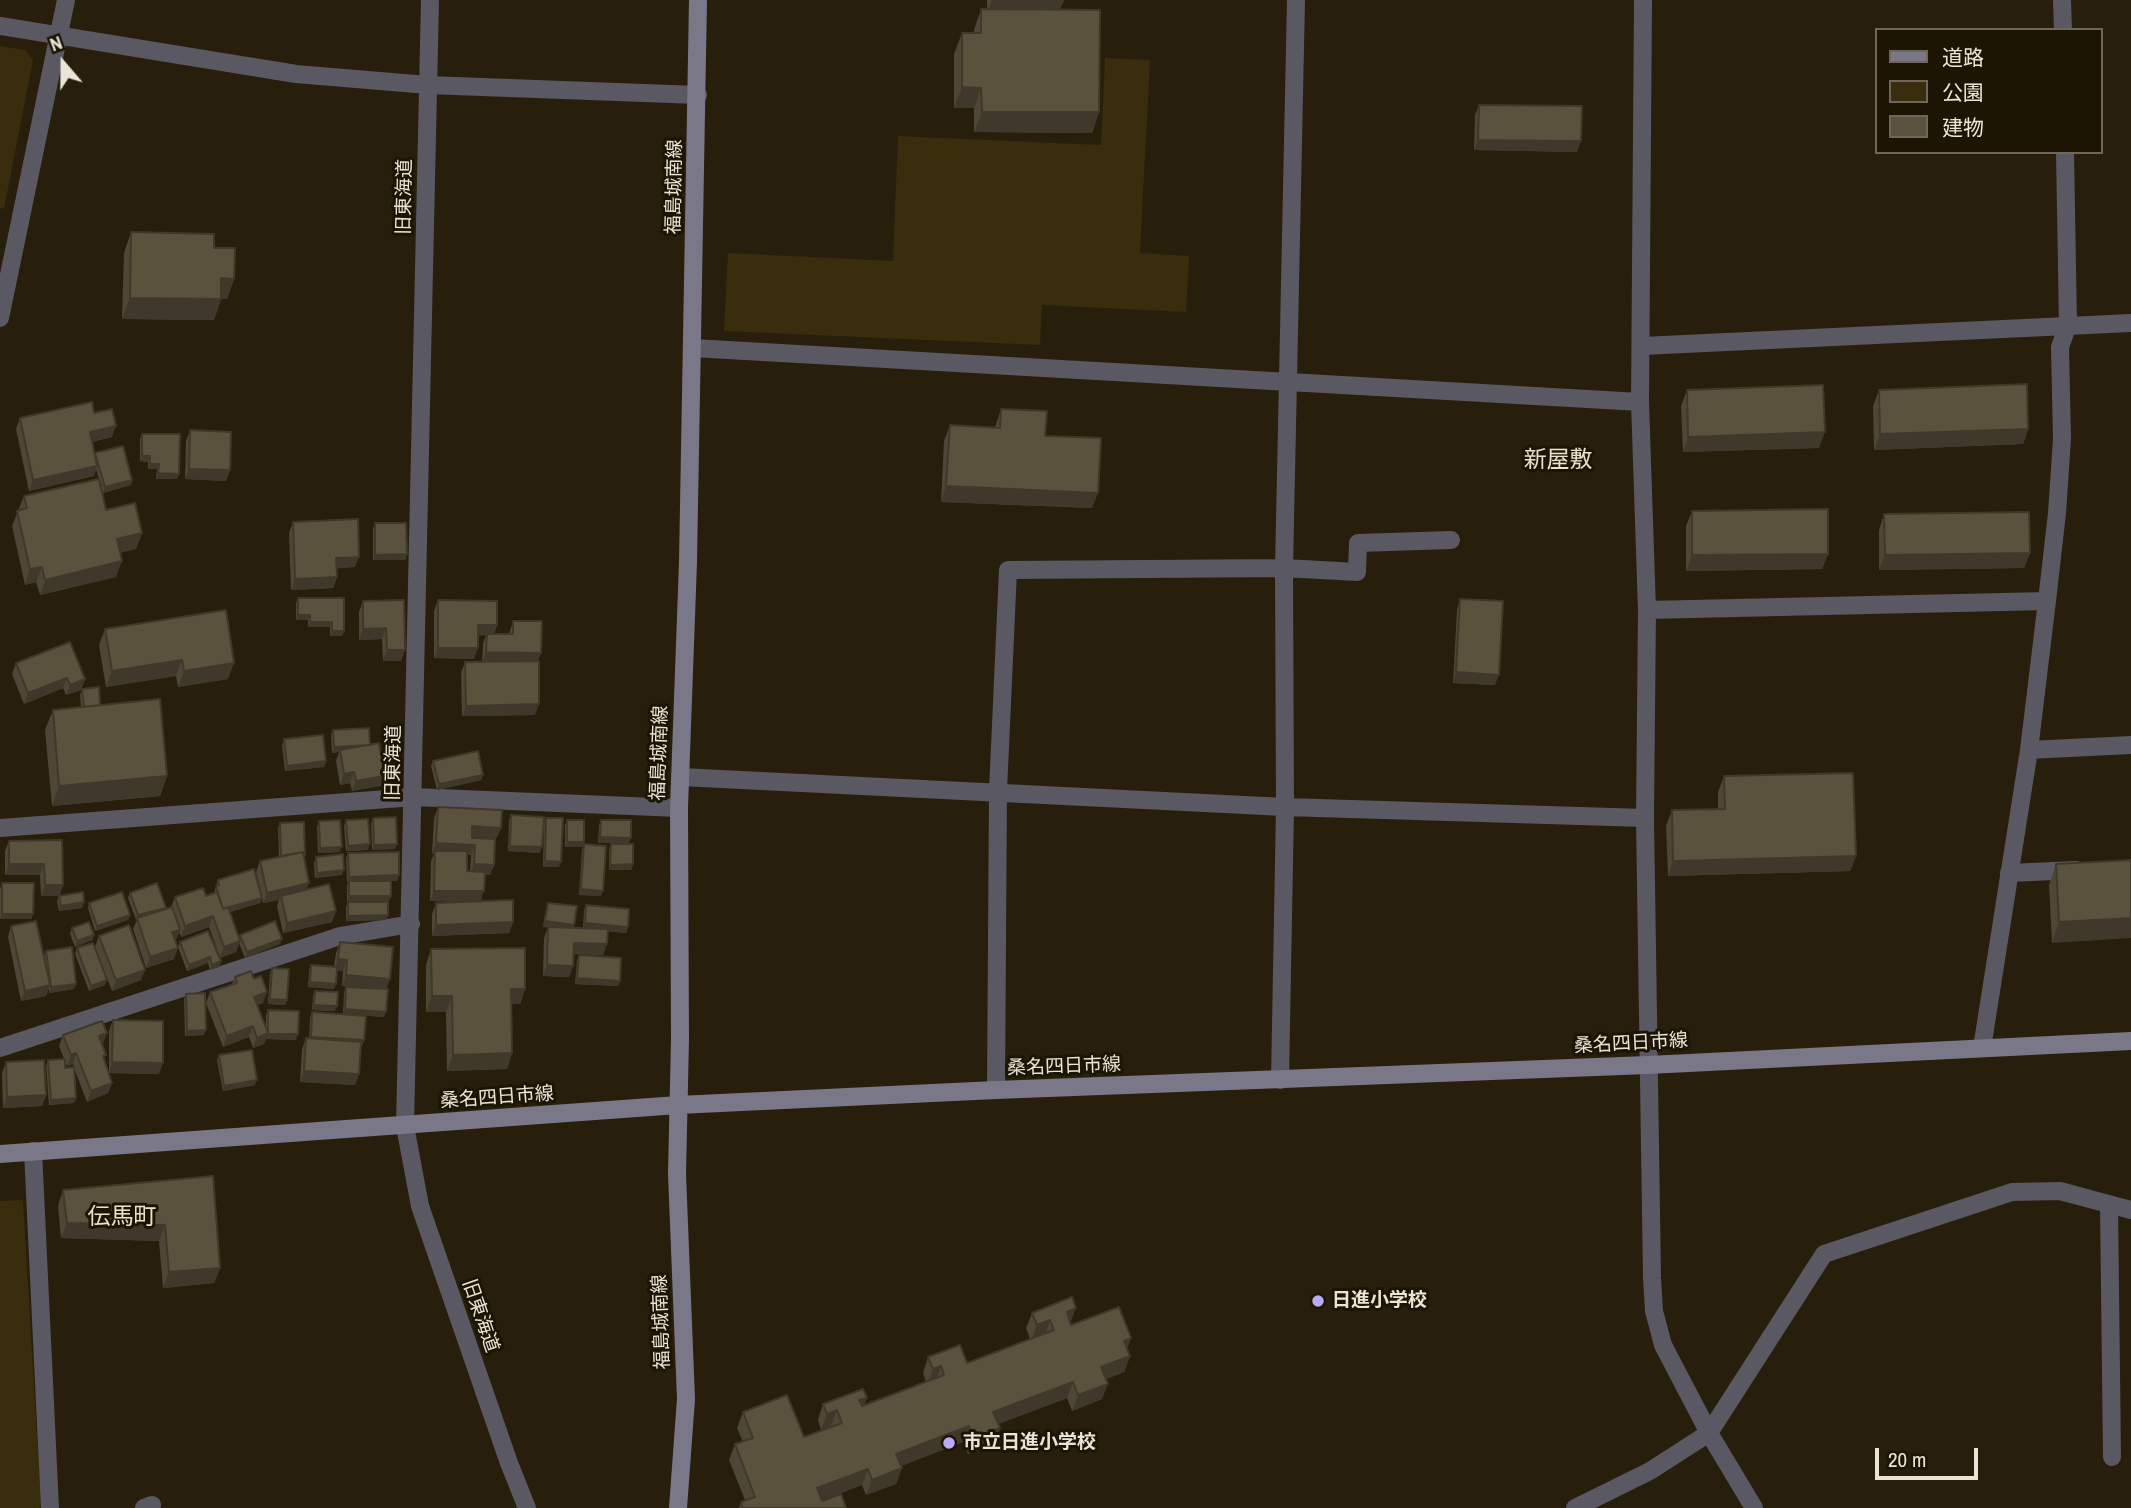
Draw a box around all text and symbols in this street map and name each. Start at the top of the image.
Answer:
north arrow [28,28,98,98]
legend [1876,28,2103,154]
text: N [46,29,66,57]
text: 道路 [1942,43,1984,72]
text: 公園 [1942,78,1984,107]
text: 建物 [1942,113,1984,142]
street label: 福島城南線 [663,139,687,235]
street label: 旧東海道 [393,159,417,235]
district label: 新屋敷 [1524,447,1592,475]
street label: 福島城南線 [647,705,673,801]
street label: 旧東海道 [382,725,406,801]
street label: 桑名四日市線 [1573,1030,1689,1058]
street label: 桑名四日市線 [1007,1054,1121,1080]
street label: 桑名四日市線 [439,1083,555,1113]
district label: 伝馬町 [88,1204,156,1232]
street label: 福島城南線 [649,1274,675,1370]
street label: 旧東海道 [457,1276,503,1356]
place label: 日進小学校 [1332,1290,1427,1312]
marker: 日進小学校 [1310,1293,1326,1309]
place label: 市立日進小学校 [963,1432,1096,1454]
scale bar [1879,1434,1982,1478]
marker: 市立日進小学校 [941,1435,957,1451]
text: 20 m [1888,1445,1926,1474]

